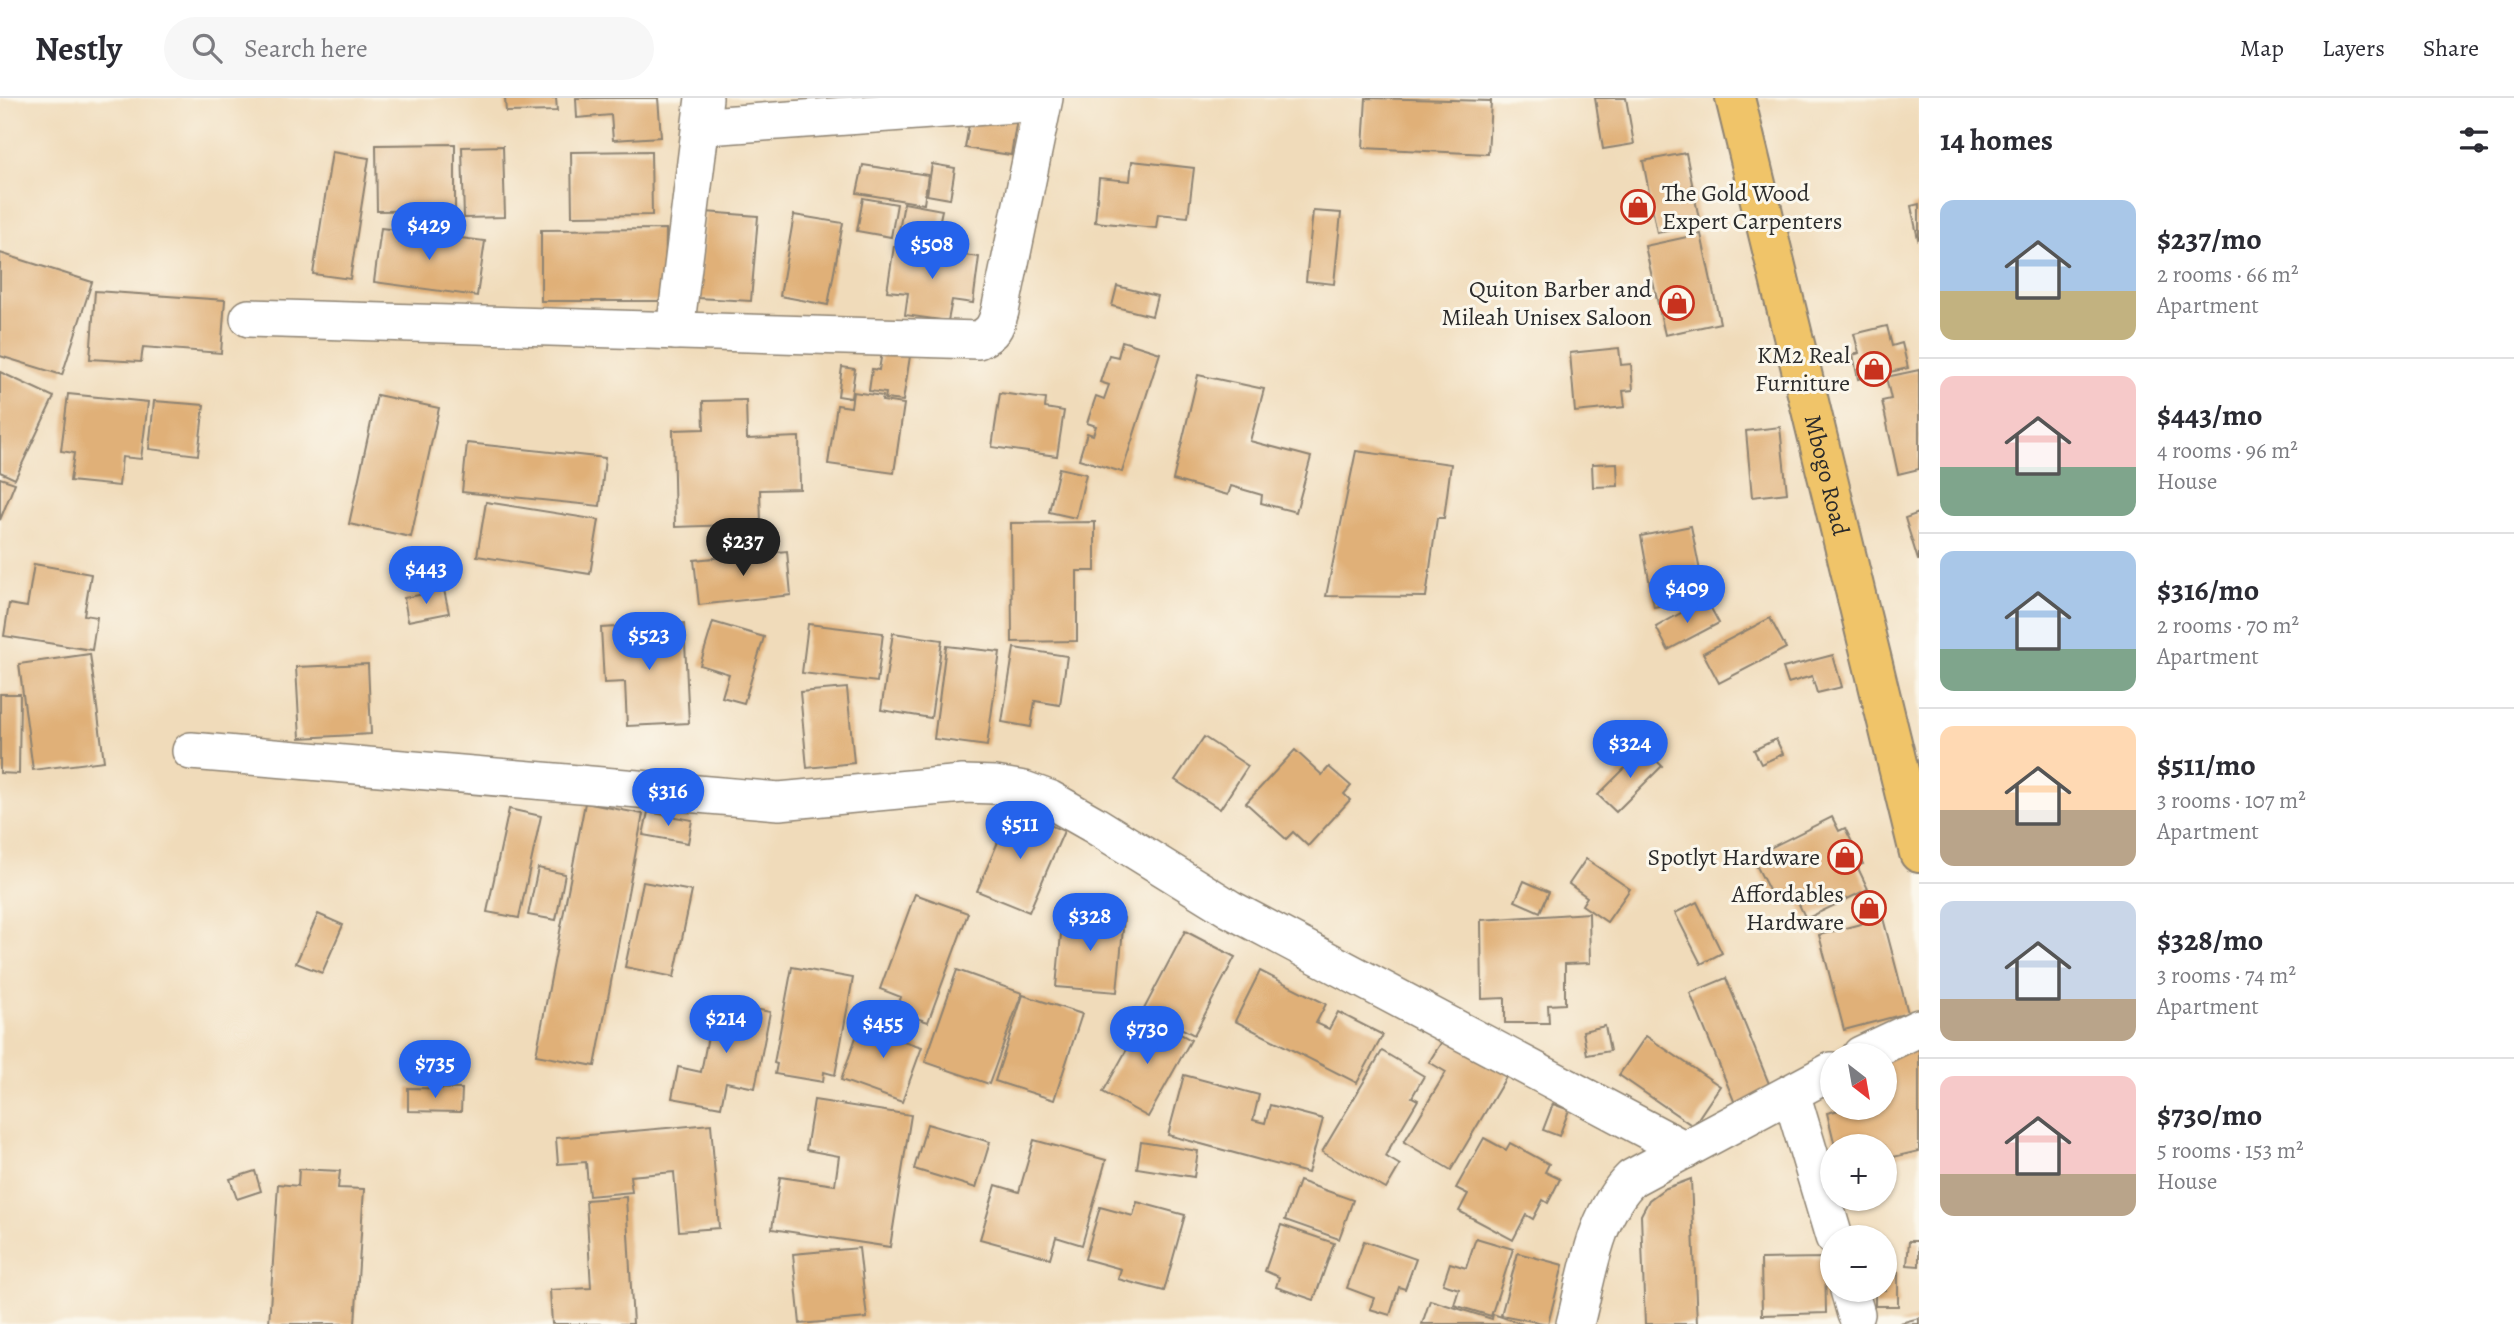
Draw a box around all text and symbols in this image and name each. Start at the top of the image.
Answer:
search box [164,17,654,80]
text: Nestly [35,26,122,71]
icon: search [188,29,226,67]
text: Search here [244,31,368,66]
text: Map [2240,32,2284,64]
text: Layers [2322,32,2385,64]
text: Share [2423,32,2479,64]
text: 14 homes [1940,120,2053,160]
icon: filters [2455,121,2493,159]
place label: The Gold Wood Expert Carpenters [1662,177,1842,237]
shop icon: The Gold Wood Expert Carpenters [1619,188,1657,226]
pin: $429 [388,202,470,262]
text: $429 [407,209,451,240]
text: $237/mo [2157,219,2262,259]
pin: $508 [891,222,973,281]
text: $508 [910,228,954,259]
icon: home [1996,228,2080,312]
text: 2 rooms · 66 m² [2157,259,2299,290]
place label: Quiton Barber and Mileah Unisex Saloon [1442,273,1652,333]
shop icon: Quiton Barber and Mileah Unisex Saloon [1658,284,1696,322]
text: Apartment [2157,290,2259,321]
place label: KM2 Real Furniture [1755,339,1850,399]
shop icon: KM2 Real Furniture [1855,350,1893,388]
text: $443/mo [2157,395,2263,435]
icon: home [1996,404,2080,488]
street label: Mbogo Road [1797,411,1857,539]
text: 4 rooms · 96 m² [2157,435,2298,466]
text: House [2157,466,2217,497]
pin: $237 [702,518,784,578]
text: $237 [722,525,764,556]
pin: $443 [385,546,467,606]
text: $443 [405,553,447,584]
pin: $409 [1646,566,1728,625]
text: $316/mo [2157,570,2259,610]
text: $409 [1665,572,1709,603]
icon: home [1996,579,2080,663]
text: 2 rooms · 70 m² [2157,610,2299,641]
pin: $523 [608,612,690,672]
text: $523 [628,619,670,650]
text: Apartment [2157,641,2259,672]
pin: $324 [1589,720,1671,780]
text: $324 [1609,727,1651,758]
text: $511/mo [2157,745,2256,785]
icon: home [1996,754,2080,838]
pin: $316 [627,768,709,828]
text: $316 [648,775,688,806]
text: 3 rooms · 107 m² [2157,785,2306,816]
pin: $511 [979,802,1061,861]
text: $511 [1001,808,1039,839]
text: Apartment [2157,816,2259,847]
shop icon: Spotlyt Hardware [1826,838,1864,876]
place label: Spotlyt Hardware [1647,841,1820,873]
place label: Affordables Hardware [1731,878,1844,938]
shop icon: Affordables Hardware [1850,889,1888,927]
pin: $328 [1049,894,1131,953]
text: $328 [1069,900,1111,931]
text: $328/mo [2157,920,2263,960]
icon: home [1996,929,2080,1013]
text: 3 rooms · 74 m² [2157,960,2296,991]
text: Apartment [2157,991,2259,1022]
pin: $214 [685,996,767,1055]
pin: $455 [842,1000,924,1060]
text: $214 [706,1002,746,1033]
pin: $730 [1106,1006,1188,1066]
text: $455 [862,1007,904,1038]
text: $730 [1126,1013,1168,1044]
pin: $735 [394,1040,476,1100]
north arrow [1820,1043,1897,1120]
map controls [1820,1043,1897,1302]
text: $735 [415,1047,455,1078]
text: $730/mo [2157,1095,2262,1135]
icon: home [1996,1104,2080,1188]
button: + [1820,1134,1897,1211]
text: 5 rooms · 153 m² [2157,1135,2304,1166]
text: House [2157,1166,2217,1197]
button: − [1820,1225,1897,1302]

